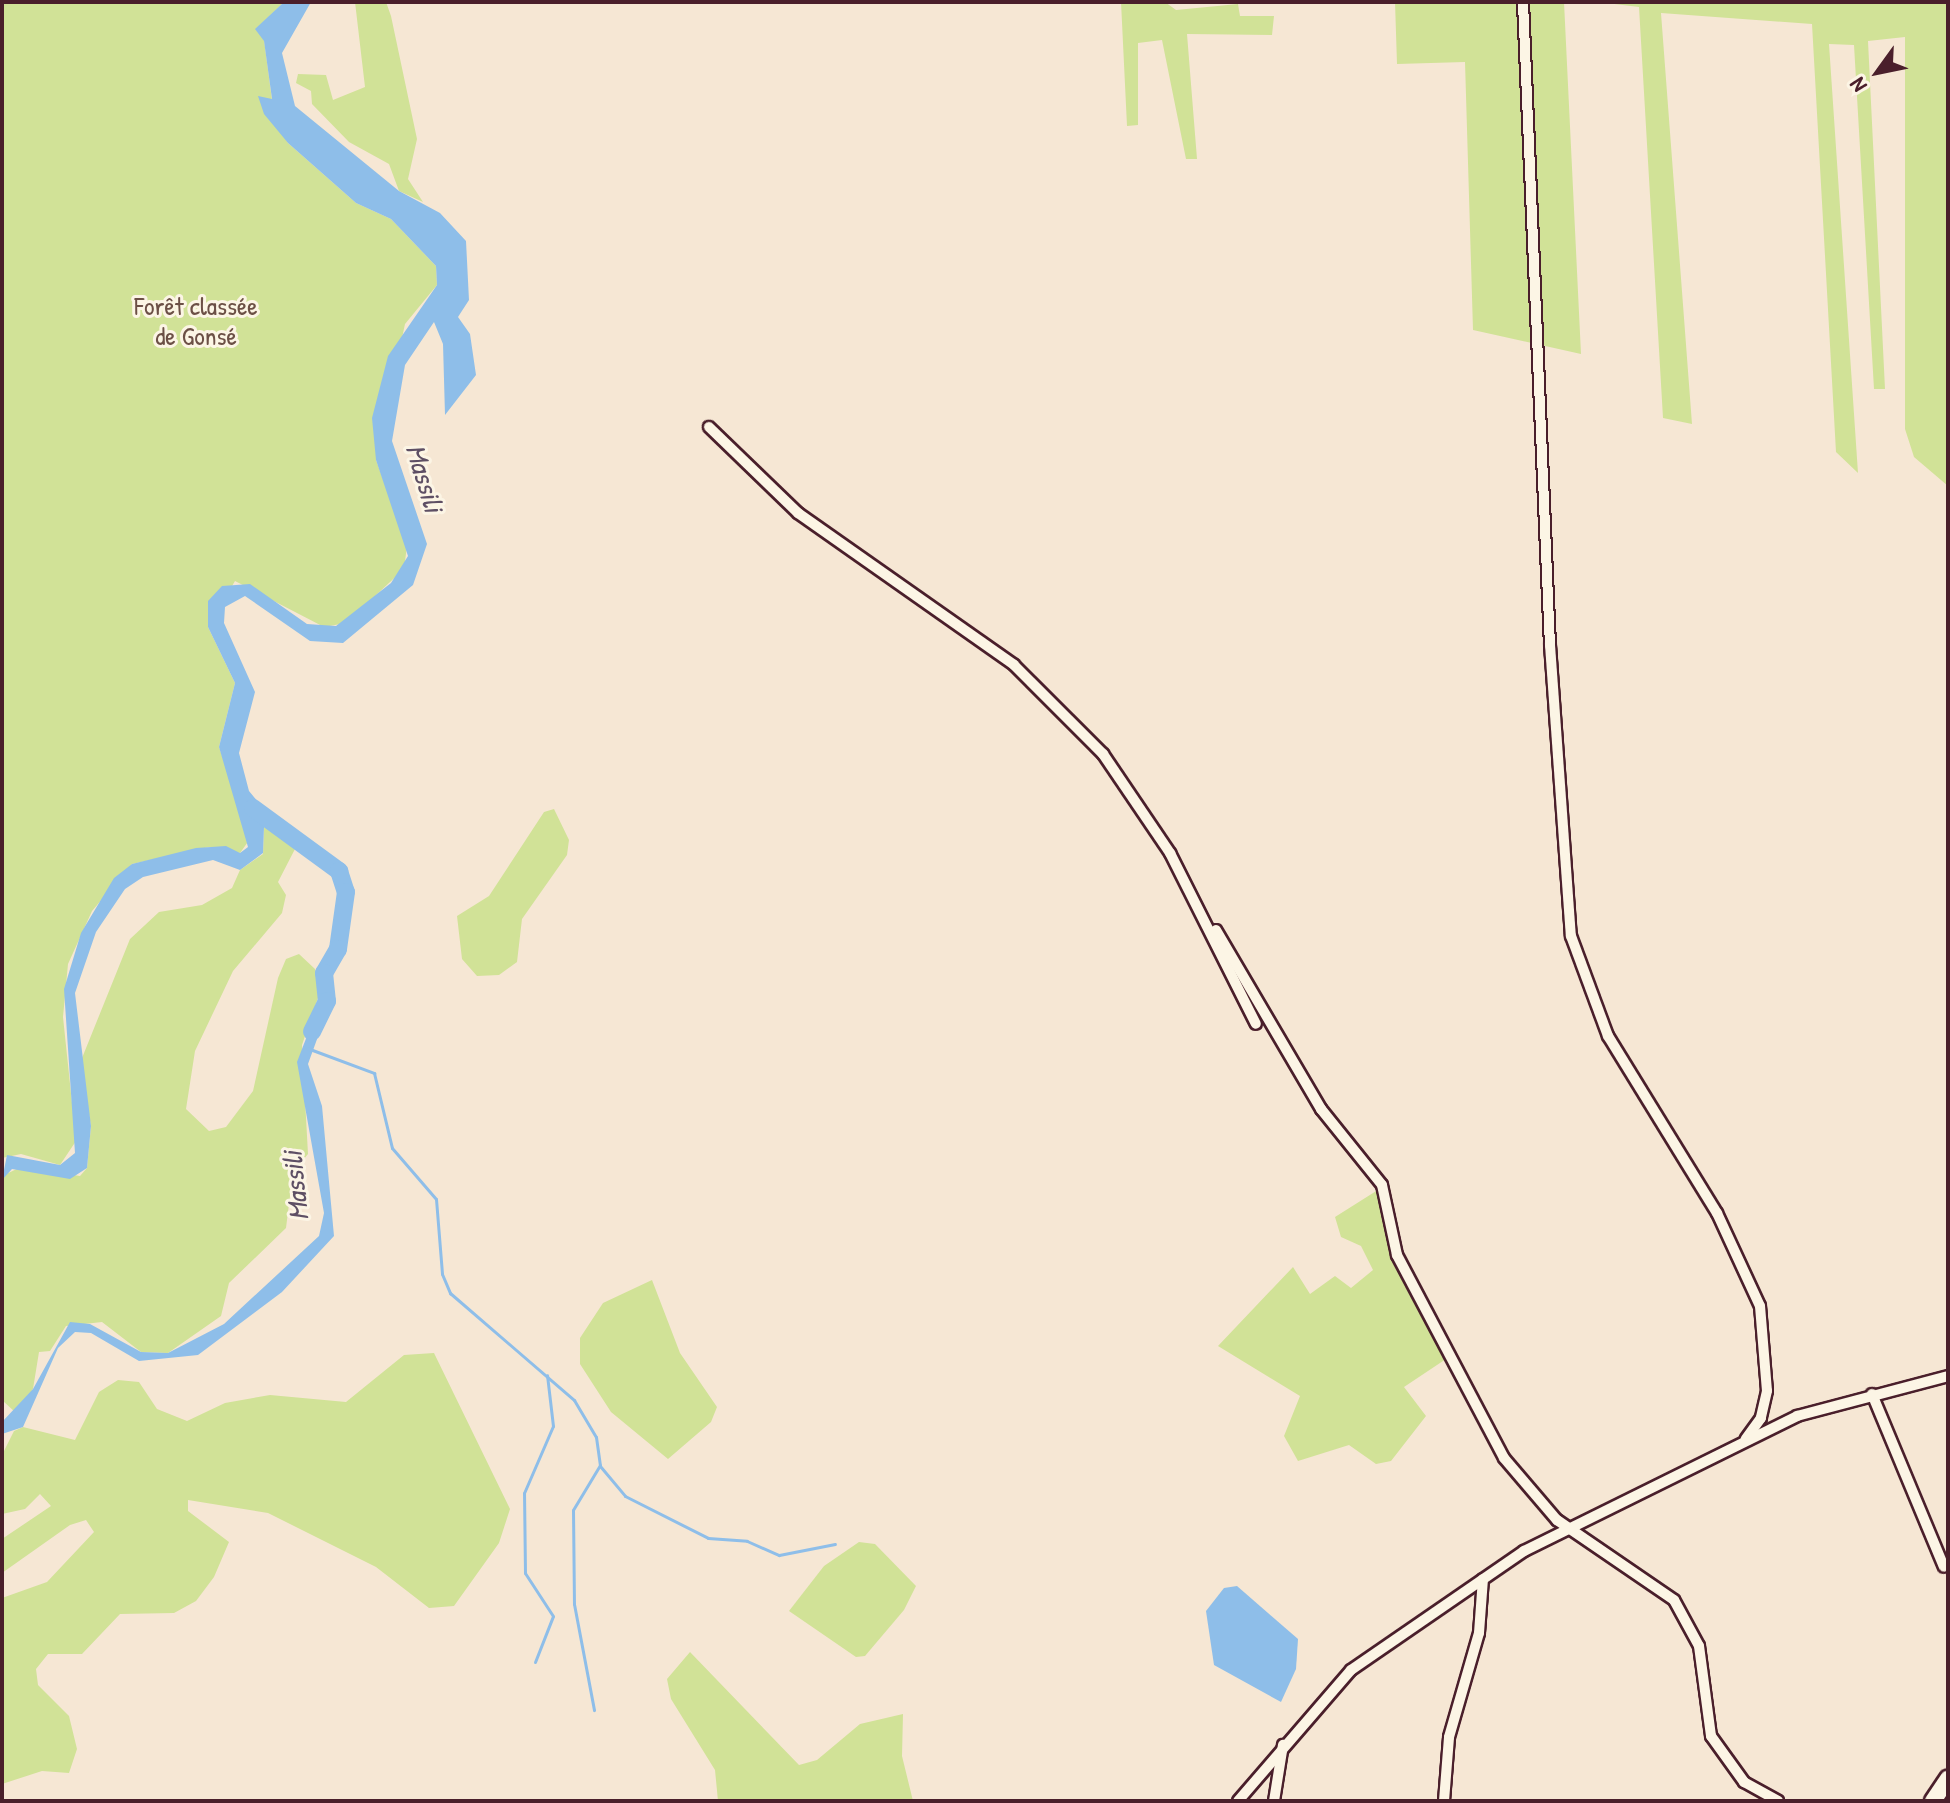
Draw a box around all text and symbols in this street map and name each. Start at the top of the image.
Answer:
north arrow [1838,32,1918,112]
text: N [1842,72,1874,98]
park label: Forêt classée de Gonsé [134,290,258,352]
water label: Massili [399,440,451,516]
water label: Massili [275,1150,315,1222]

